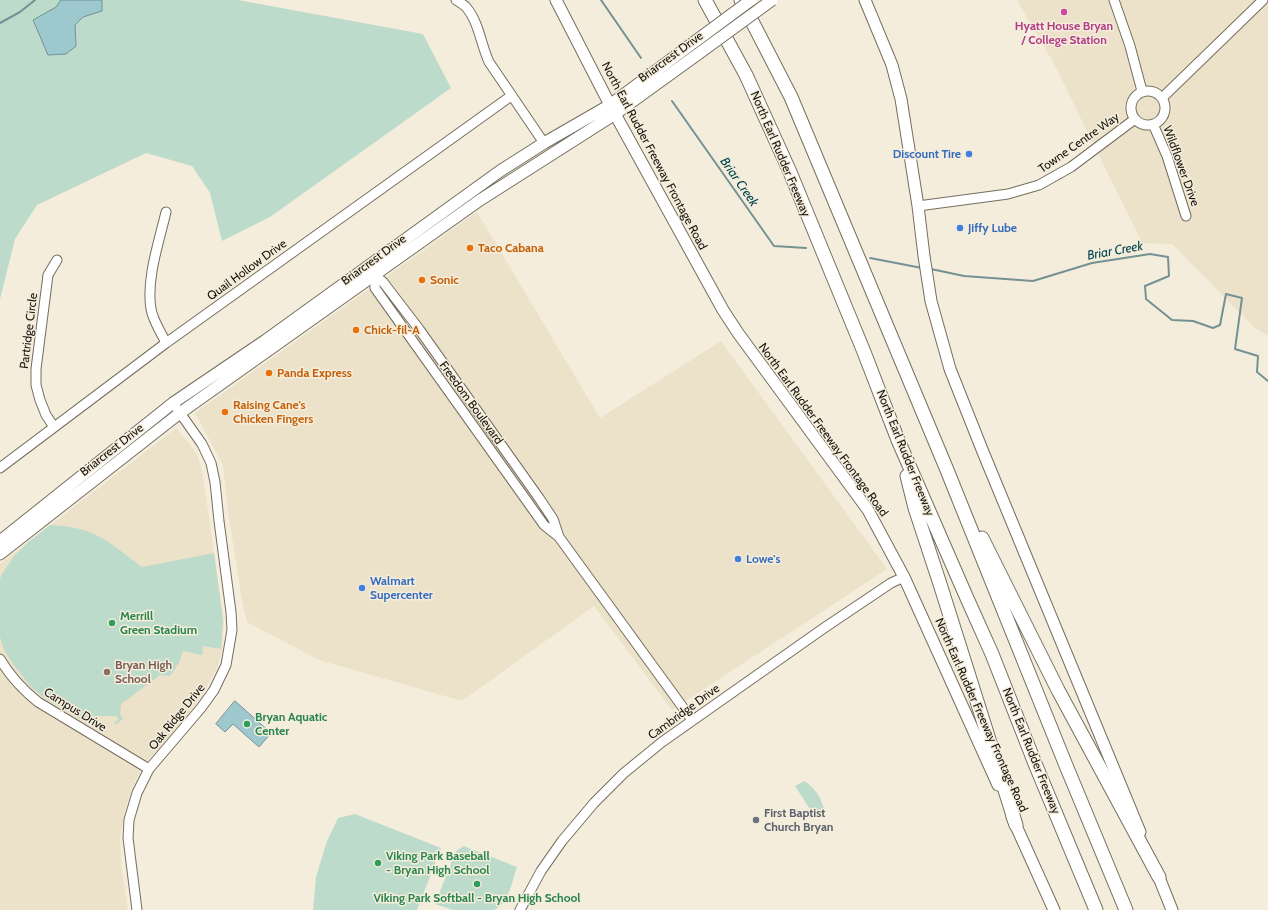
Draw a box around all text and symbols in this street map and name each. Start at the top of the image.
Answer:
marker: Hyatt House Bryan / College Station [1059,7,1069,17]
place label: Hyatt House Bryan / College Station [1015,19,1113,47]
street label: Briarcrest Drive [636,29,706,85]
street label: North Earl Rudder Freeway Frontage Road [598,60,710,252]
street label: North Earl Rudder Freeway [747,89,813,219]
street label: Towne Centre Way [1036,110,1122,176]
street label: Wildflower Drive [1160,124,1202,208]
place label: Discount Tire [893,147,961,161]
marker: Discount Tire [964,149,974,159]
water label: Briar Creek [716,154,762,210]
place label: Jiffy Lube [968,221,1017,235]
marker: Jiffy Lube [955,223,965,233]
street label: Briarcrest Drive [339,232,409,288]
street label: Quail Hollow Drive [204,236,290,304]
water label: Briar Creek [1086,238,1144,264]
place label: Taco Cabana [478,241,544,255]
marker: Taco Cabana [465,243,475,253]
place label: Sonic [430,273,459,287]
marker: Sonic [417,275,427,285]
street label: Partridge Circle [17,292,41,370]
place label: Chick-fil-A [364,323,420,337]
marker: Chick-fil-A [351,325,361,335]
street label: North Earl Rudder Freeway Frontage Road [755,340,891,520]
street label: Freedom Boulevard [436,359,506,447]
place label: Panda Express [277,366,352,380]
marker: Panda Express [264,368,274,378]
street label: North Earl Rudder Freeway [873,388,937,518]
place label: Raising Cane's Chicken Fingers [233,398,313,426]
marker: Raising Cane's Chicken Fingers [220,407,230,417]
street label: Briarcrest Drive [77,421,147,479]
place label: Lowe's [746,552,780,566]
marker: Lowe's [733,554,743,564]
place label: Walmart Supercenter [370,574,433,602]
marker: Walmart Supercenter [357,583,367,593]
place label: Merrill Green Stadium [120,609,197,637]
street label: North Earl Rudder Freeway Frontage Road [932,616,1030,814]
marker: Merrill Green Stadium [107,618,117,628]
place label: Bryan High School [115,658,172,686]
marker: Bryan High School [102,667,112,677]
street label: Oak Ridge Drive [146,681,208,753]
street label: Cambridge Drive [645,681,723,743]
street label: Campus Drive [41,685,109,735]
street label: North Earl Rudder Freeway [999,686,1063,816]
place label: Bryan Aquatic Center [255,710,327,738]
marker: Bryan Aquatic Center [242,719,252,729]
place label: First Baptist Church Bryan [764,806,833,834]
marker: First Baptist Church Bryan [751,815,761,825]
place label: Viking Park Baseball - Bryan High School [386,849,490,877]
marker: Viking Park Baseball - Bryan High School [373,858,383,868]
marker: Viking Park Softball - Bryan High School [472,879,482,889]
place label: Viking Park Softball - Bryan High School [373,891,581,905]

